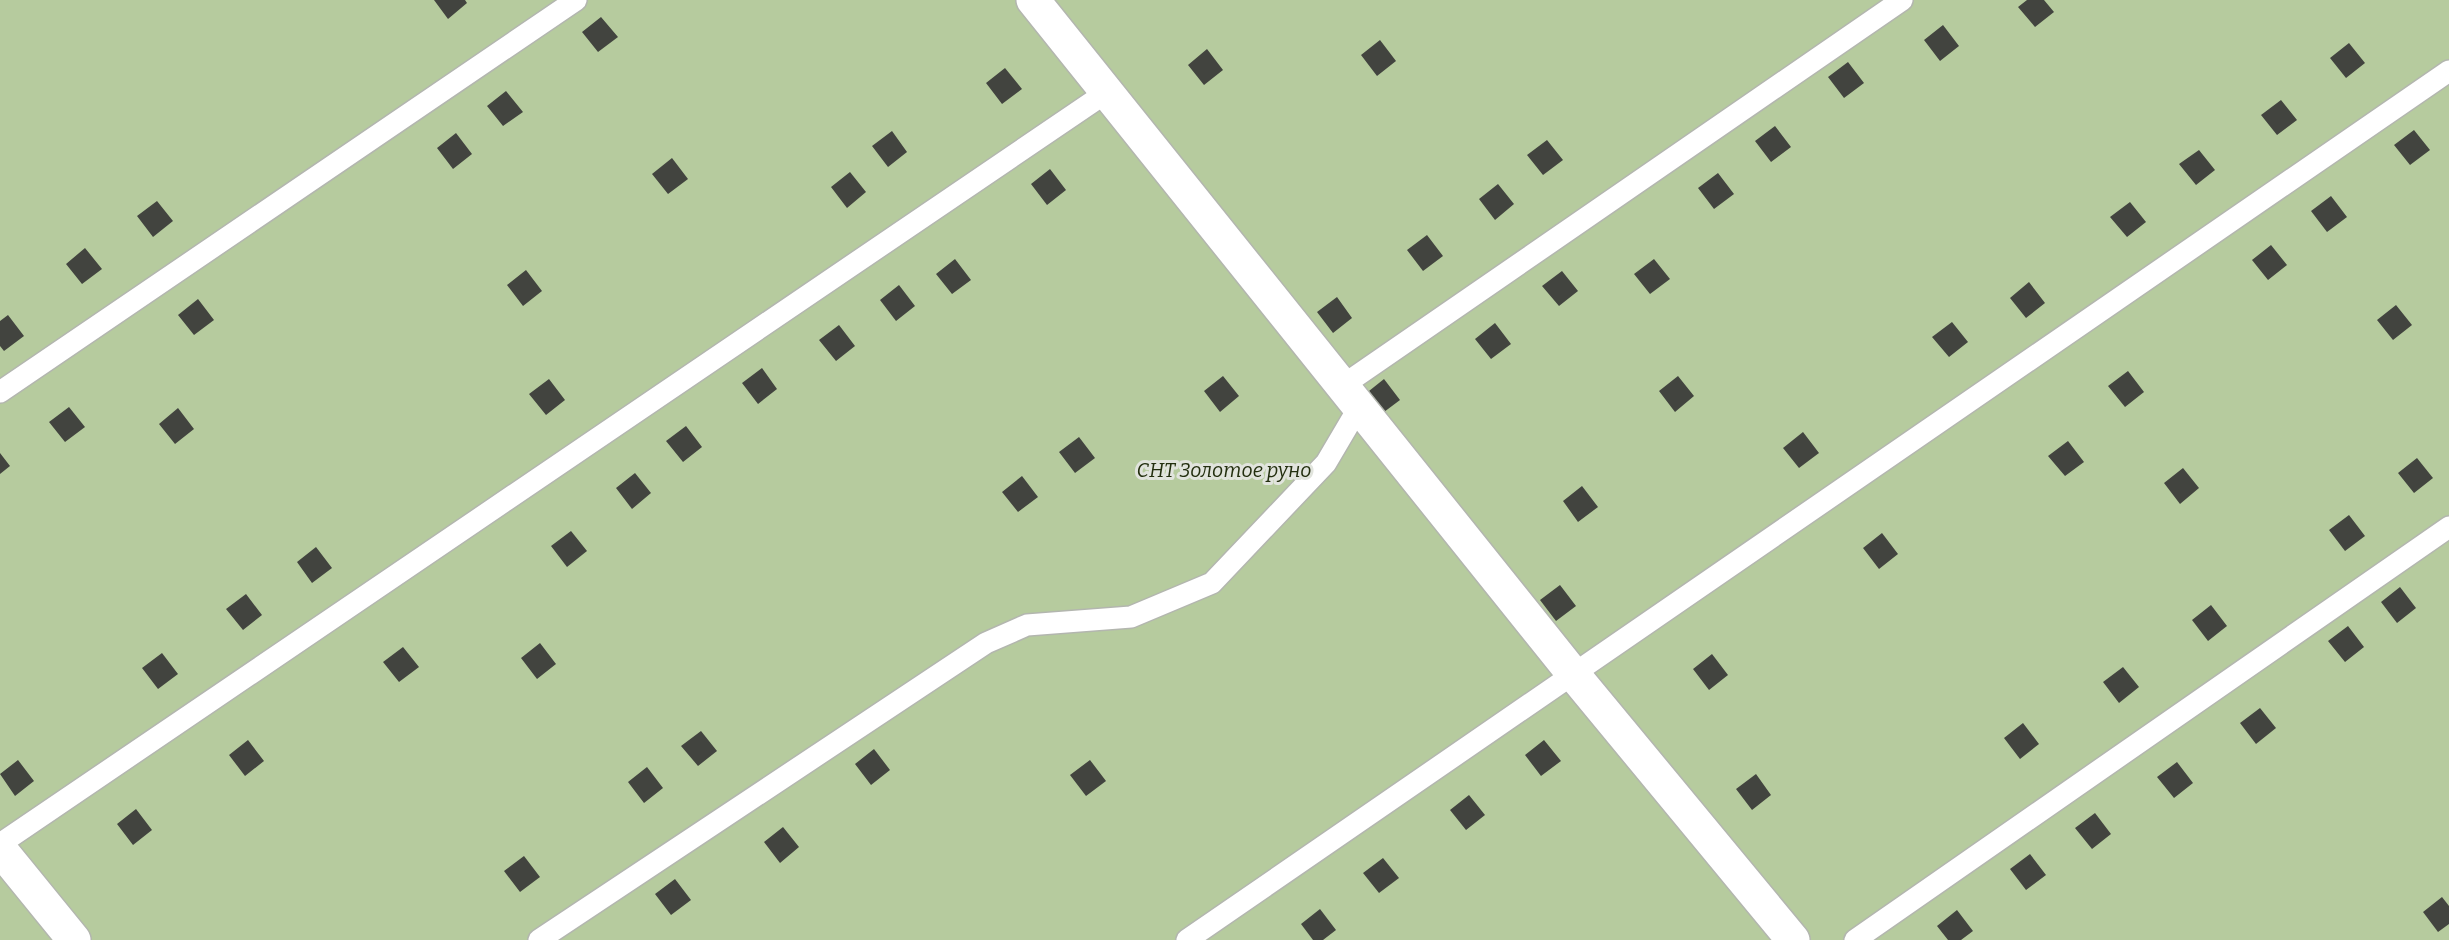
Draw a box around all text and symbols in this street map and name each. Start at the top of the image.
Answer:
park label: СНТ Золотое руно [1137,458,1311,482]

